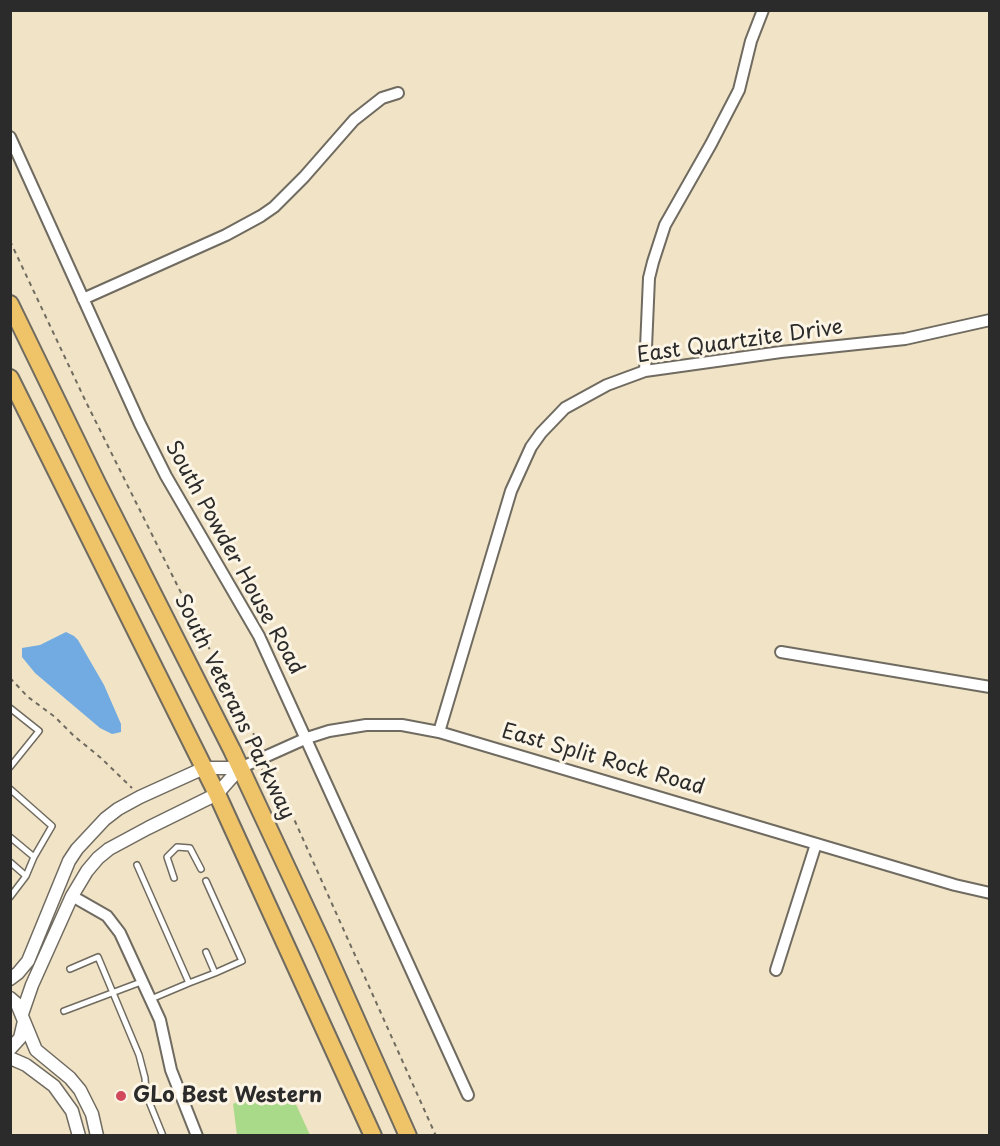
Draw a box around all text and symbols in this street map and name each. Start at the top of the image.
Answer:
street label: East Quartzite Drive [635,315,845,369]
street label: South Powder House Road [159,437,309,679]
street label: South Veterans Parkway [168,590,300,824]
street label: East Split Rock Road [499,719,707,801]
place label: GLo Best Western [133,1083,322,1109]
marker: GLo Best Western [114,1089,128,1103]

